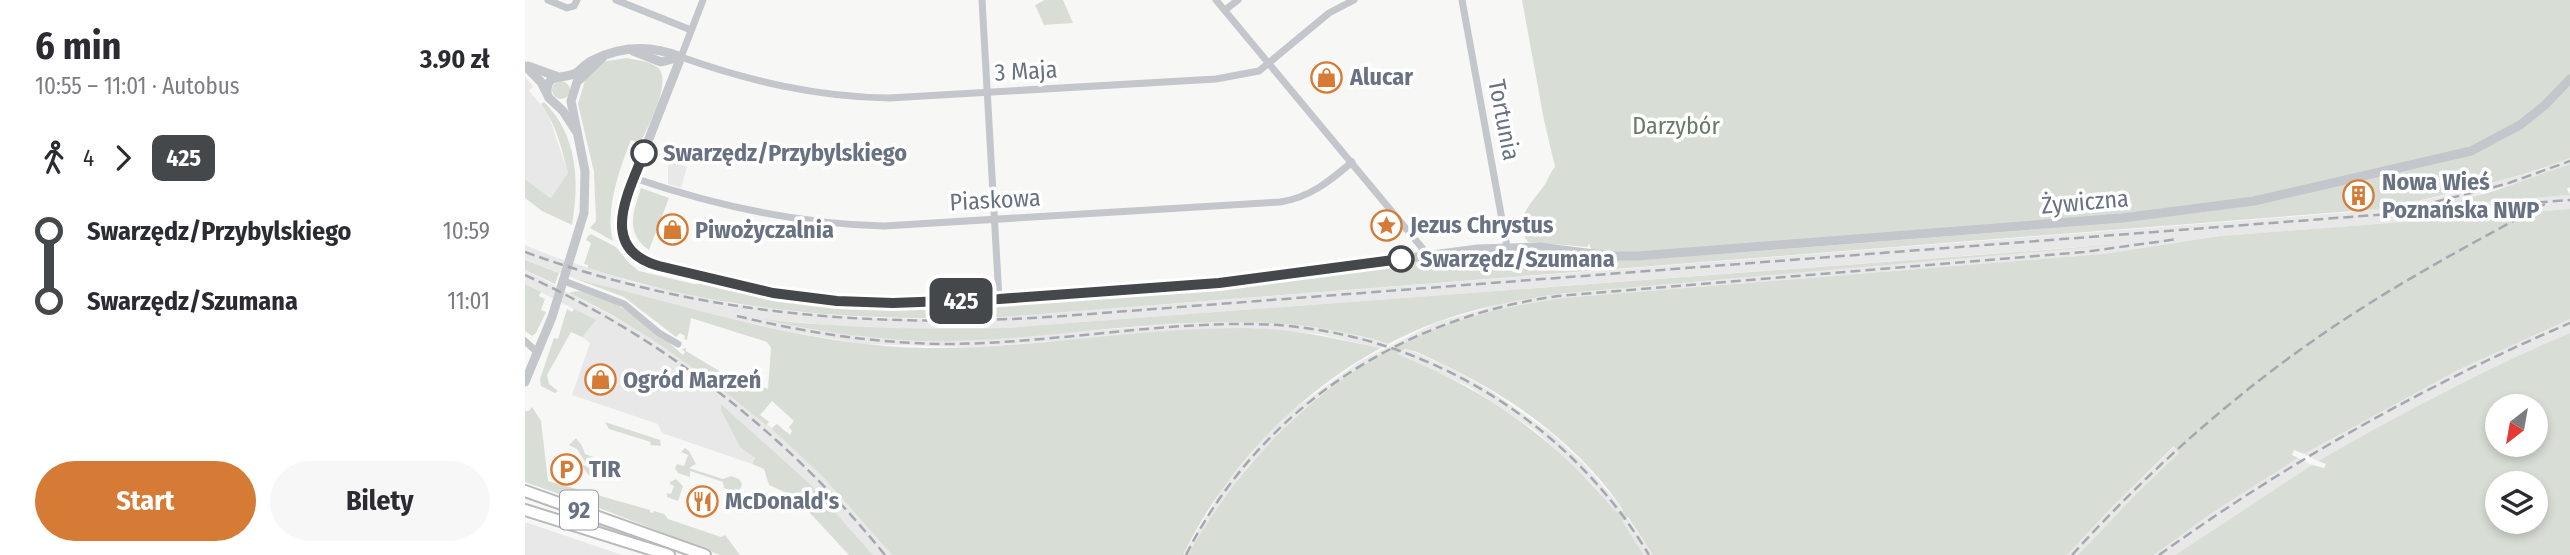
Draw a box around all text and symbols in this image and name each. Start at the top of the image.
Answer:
text: 6 min [35,23,122,69]
text: 3.90 zł [420,44,490,75]
street label: 3 Maja [994,55,1058,87]
shop icon: Alucar [1310,60,1344,94]
place label: Alucar [1349,63,1413,91]
text: 10:55 – 11:01 · Autobus [35,72,240,100]
street label: Tortunia [1482,77,1526,163]
park label: Darzybór [1632,112,1720,140]
icon: walk [35,139,73,177]
icon: forward [104,139,142,177]
place label: Swarzędz/Przybylskiego [663,139,907,167]
marker: Swarzędz/Przybylskiego [631,140,657,166]
text: 4 [83,144,94,172]
text: 425 [166,144,201,172]
place label: Nowa Wieś Poznańska NWP [2382,168,2539,224]
building icon: Nowa Wieś Poznańska NWP [2342,179,2376,213]
street label: Piaskowa [949,184,1041,216]
street label: Żywiczna [2040,184,2130,220]
place icon: Jezus Chrystus [1370,208,1404,242]
place label: Jezus Chrystus [1409,211,1554,239]
shop icon: Piwożyczalnia [655,213,689,247]
text: Swarzędz/Przybylskiego [87,216,351,247]
place label: Piwożyczalnia [695,216,834,244]
text: 10:59 [443,217,490,245]
place label: Swarzędz/Szumana [1420,245,1615,273]
marker: Swarzędz/Szumana [1388,246,1414,272]
line badge: 425 [921,278,1001,324]
text: Swarzędz/Szumana [87,286,298,317]
text: 11:01 [447,287,490,315]
text: 425 [944,287,978,315]
shop icon: Ogród Marzeń [583,363,617,397]
place label: Ogród Marzeń [623,366,761,394]
north arrow [2485,394,2548,457]
map controls [2485,394,2548,534]
parking icon: TIR [549,452,583,486]
place label: TIR [589,455,621,483]
button: Start [35,461,256,541]
button: Bilety [270,461,490,541]
button: layers [2485,471,2548,534]
restaurant icon: McDonald's [685,484,719,518]
place label: McDonald's [725,487,840,515]
road number: 92 [560,490,598,530]

